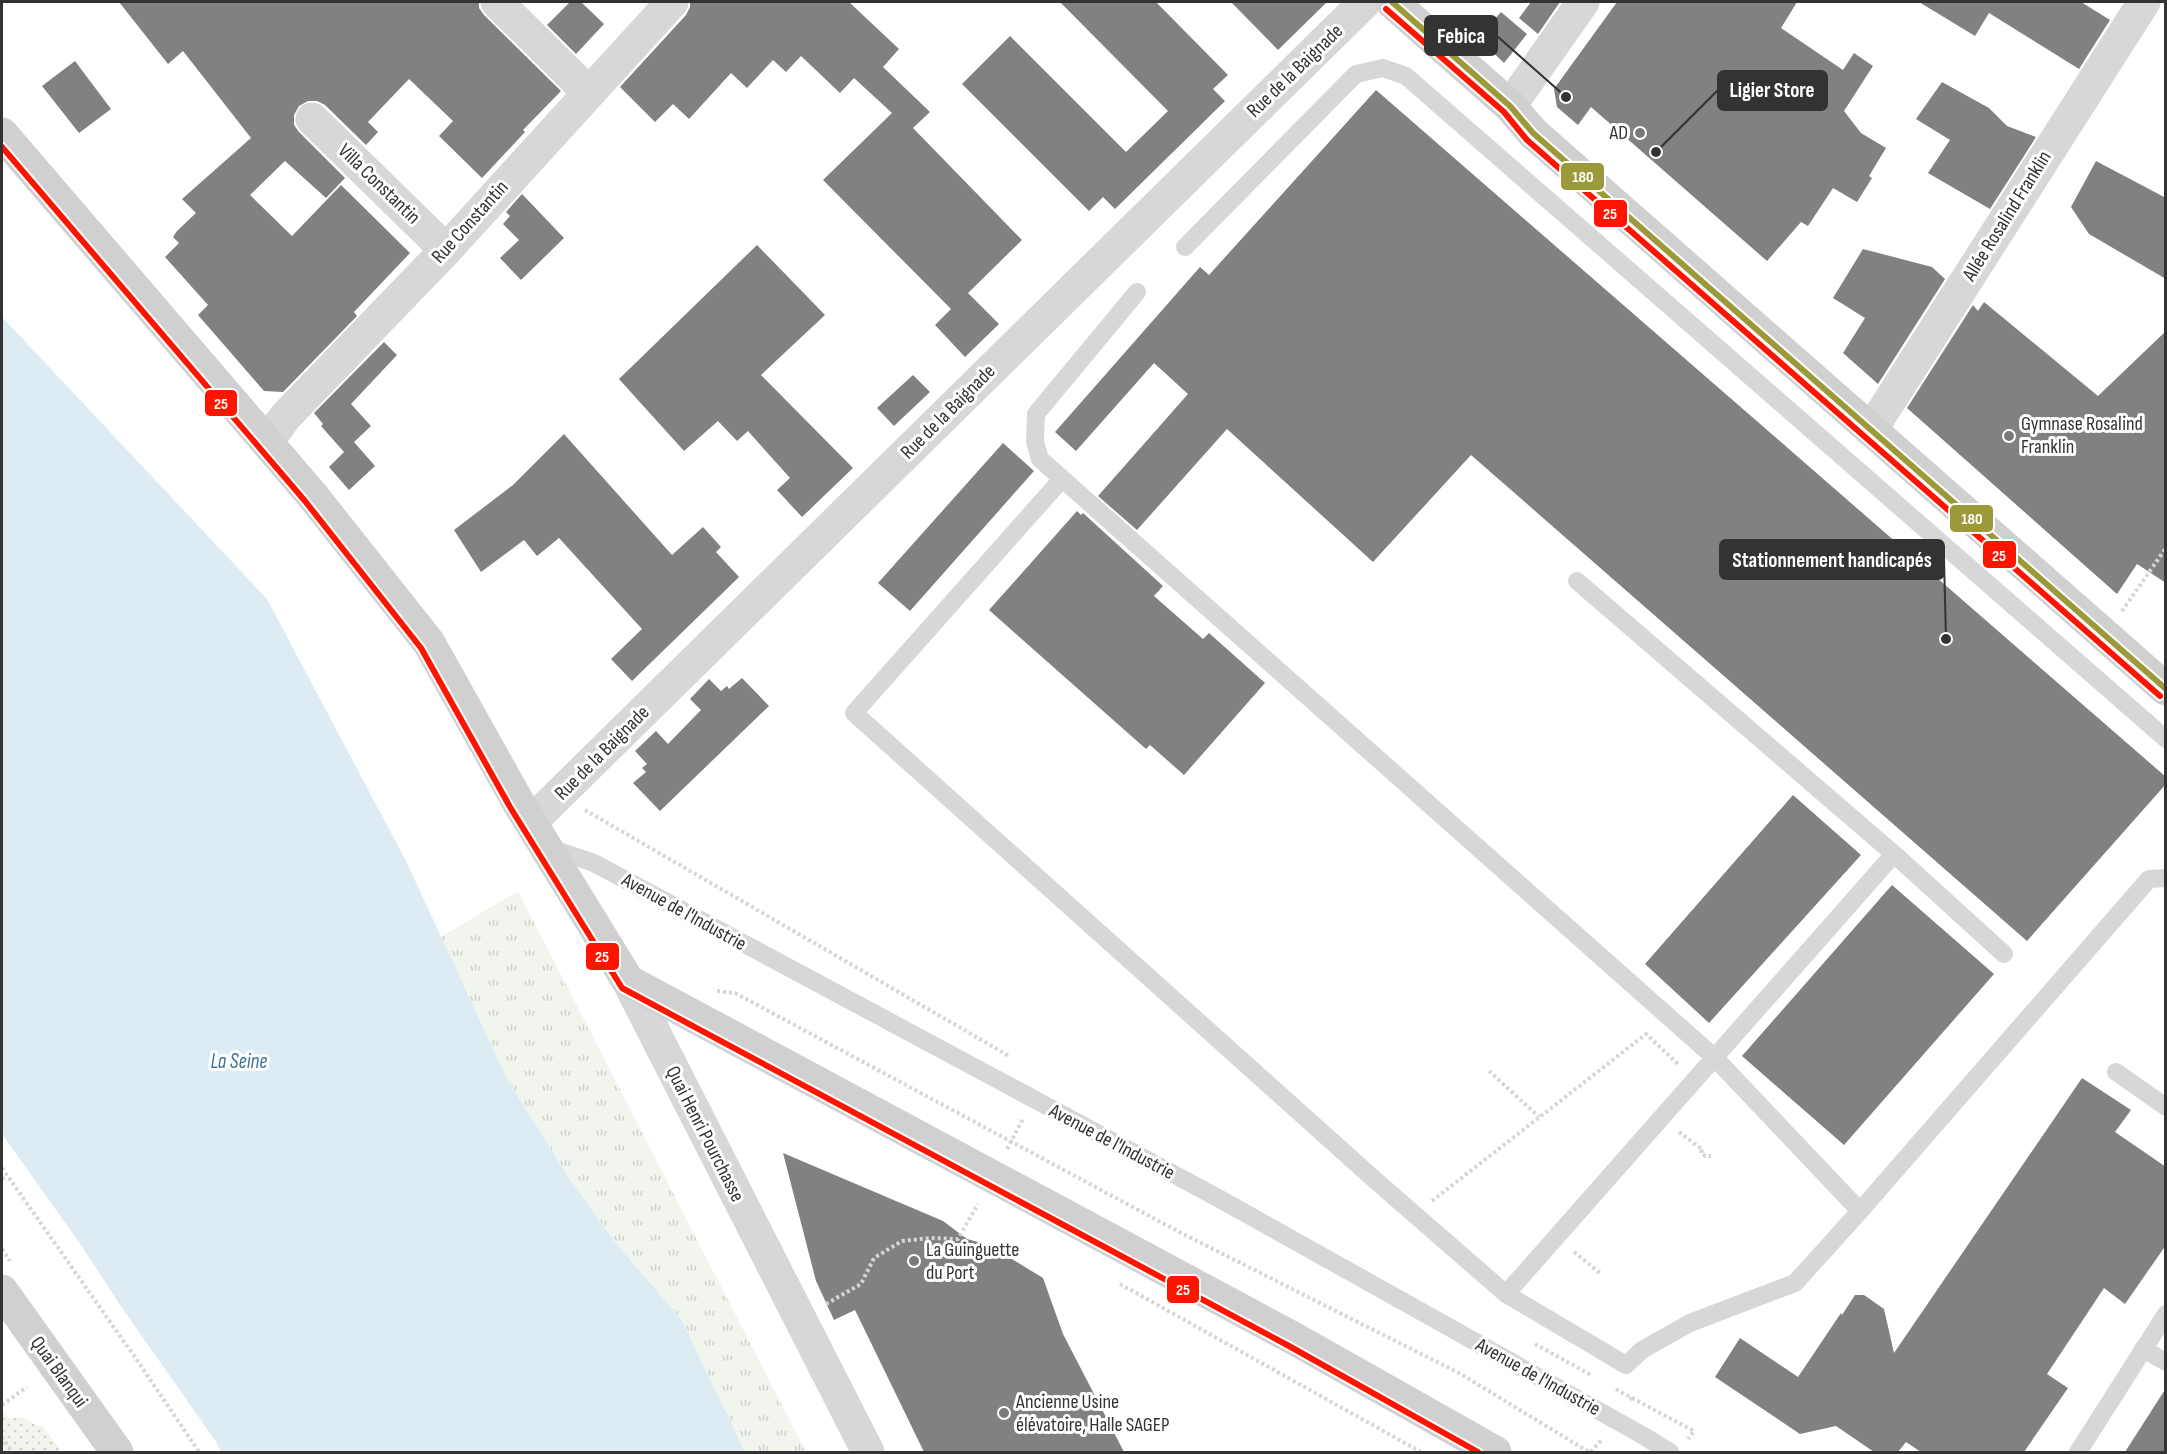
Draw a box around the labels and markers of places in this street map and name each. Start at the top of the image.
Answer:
callout: Febica [1425,16,1497,55]
callout: Ligier Store [1718,71,1827,110]
place label: AD [1609,121,1628,145]
marker: AD [1633,126,1647,140]
place label: Gymnase Rosalind Franklin [2021,412,2143,459]
marker: Gymnase Rosalind Franklin [2002,429,2016,443]
callout: Stationnement handicapés [1720,540,1944,579]
place label: La Guinguette du Port [926,1238,1019,1285]
marker: La Guinguette du Port [907,1254,921,1268]
place label: Ancienne Usine élévatoire, Halle SAGEP [1015,1390,1169,1437]
marker: Ancienne Usine élévatoire, Halle SAGEP [997,1406,1011,1420]

